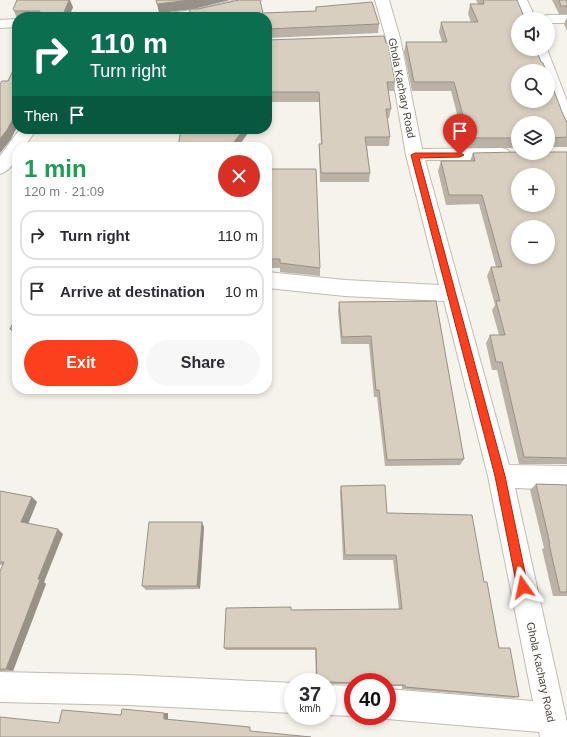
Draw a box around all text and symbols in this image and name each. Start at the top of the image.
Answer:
map controls [511,12,555,264]
button: sound [511,12,555,56]
icon: right [24,28,76,80]
text: 110 m [90,28,168,59]
street label: Ghola Kachary Road [386,37,418,139]
text: Turn right [90,61,166,81]
button: search [511,64,555,108]
icon: arrive [66,104,88,126]
text: Then [24,107,58,124]
pin [443,114,477,155]
button: layers [511,116,555,160]
icon: arrive [449,120,471,142]
text: 1 min [24,155,87,182]
button: close [218,155,260,197]
button: + [511,168,555,212]
text: 120 m · 21:09 [24,184,104,199]
button: − [511,220,555,264]
icon: right [26,224,48,246]
text: Turn right [60,227,130,244]
text: 110 m [217,227,258,244]
icon: arrive [26,280,48,302]
text: Arrive at destination [60,283,205,300]
text: 10 m [225,283,258,300]
button: Exit [24,340,138,386]
button: Share [146,340,260,386]
position arrow [502,566,544,608]
street label: Ghola Kachary Road [525,621,557,723]
speed limit sign: 40 [344,673,396,725]
text: 37 [299,683,321,705]
text: km/h [299,703,321,714]

